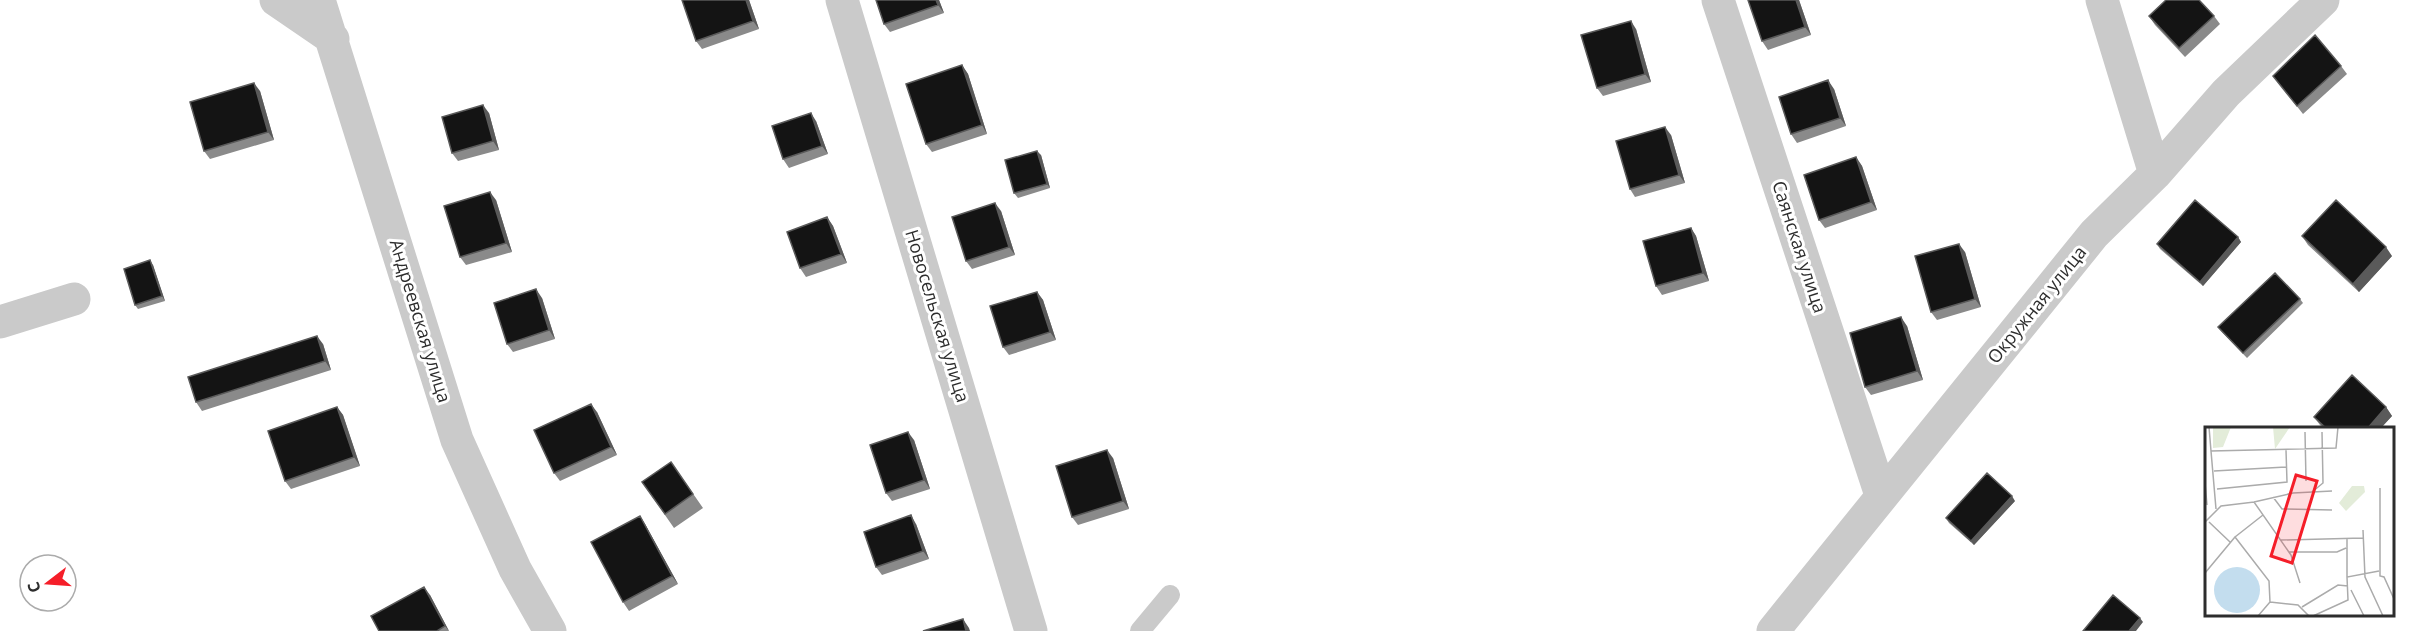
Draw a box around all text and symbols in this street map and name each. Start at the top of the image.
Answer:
street label: Саянская улица [1767,178,1833,316]
street label: Новосельская улица [900,226,976,405]
street label: Андреевская улица [385,236,457,405]
street label: Окружная улица [1981,241,2091,368]
inset map [2205,427,2394,616]
north arrow [18,553,78,613]
text: С [22,579,46,595]

